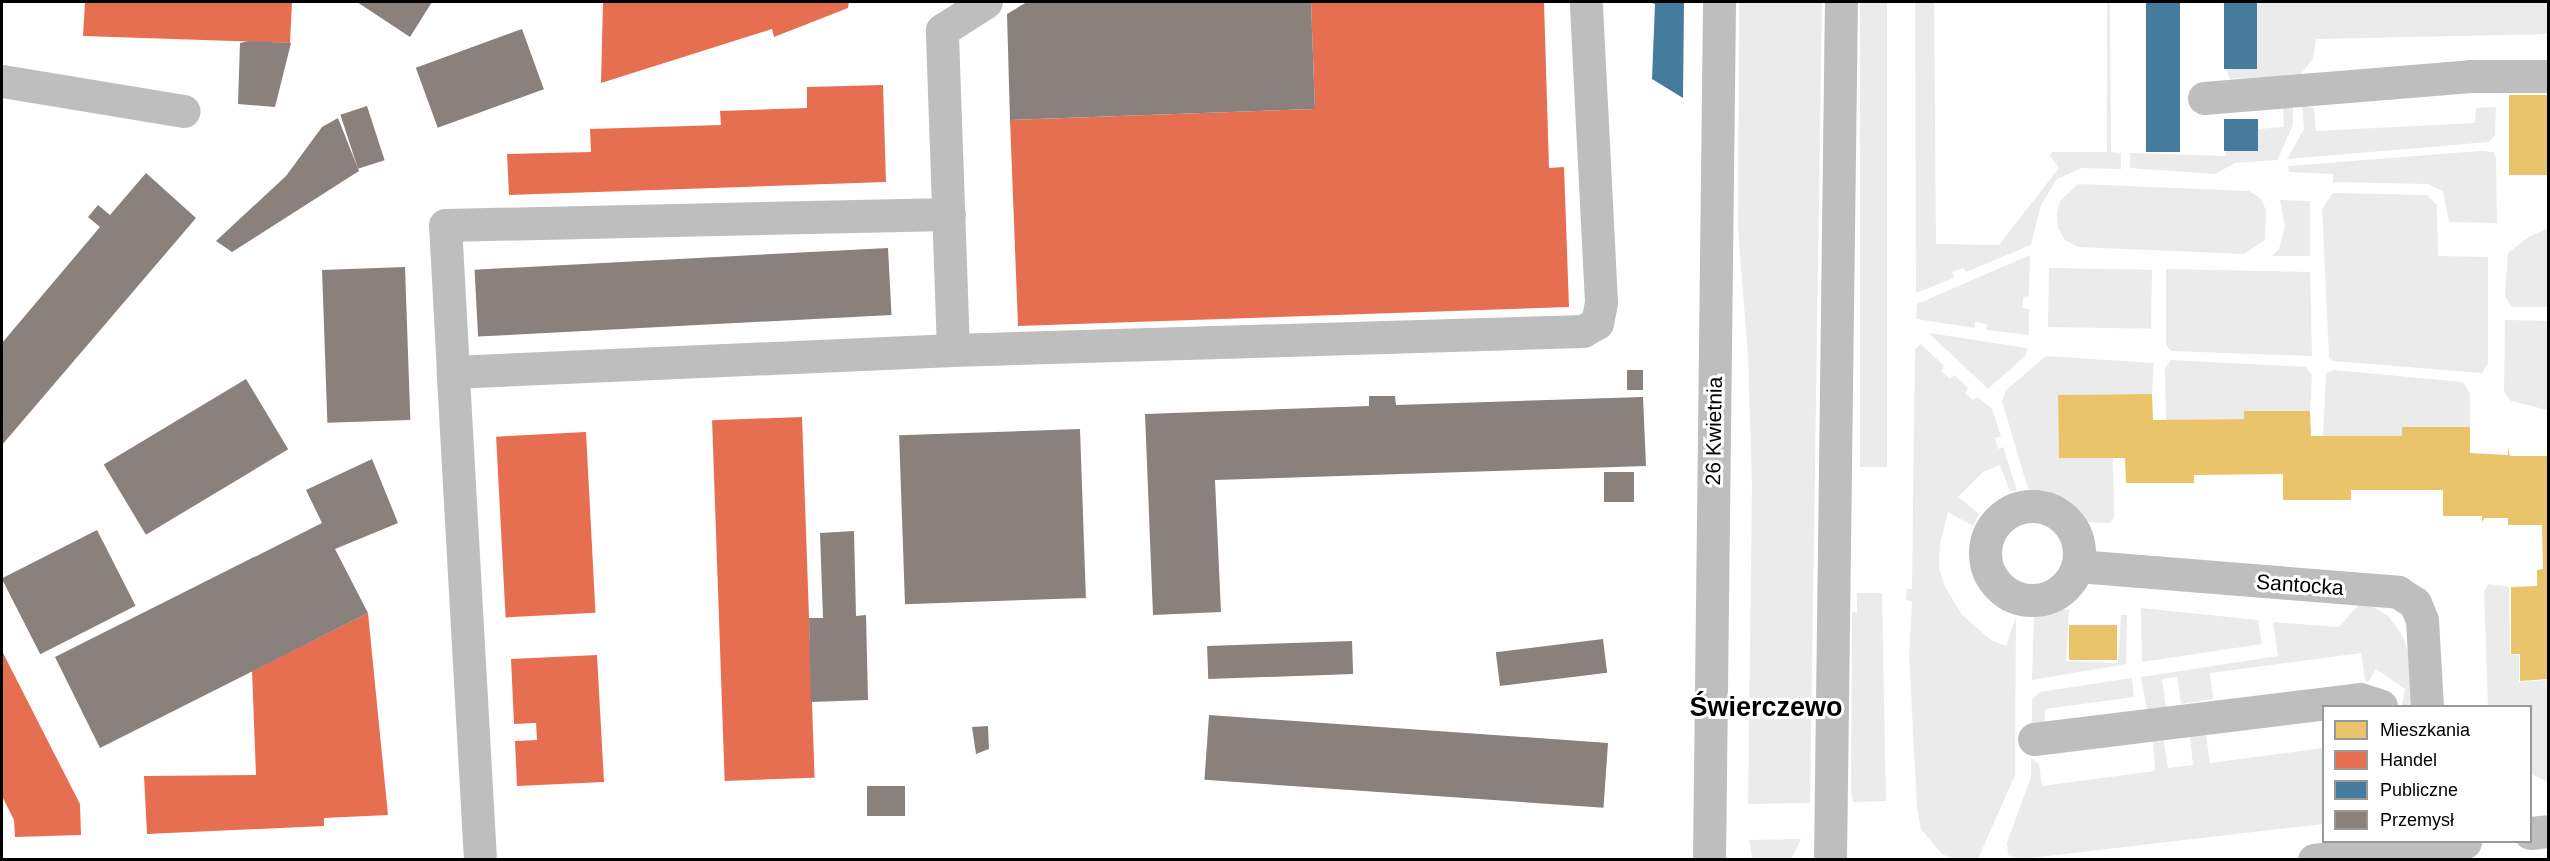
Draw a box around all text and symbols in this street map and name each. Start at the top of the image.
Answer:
street label: 26 Kwietnia [1700,377,1728,485]
street label: Santocka [2255,569,2345,601]
district label: Świerczewo [1689,692,1843,724]
legend [2322,705,2532,843]
text: Mieszkania [2380,720,2470,740]
text: Handel [2380,750,2437,770]
text: Publiczne [2380,780,2458,800]
text: Przemysł [2380,810,2454,830]

